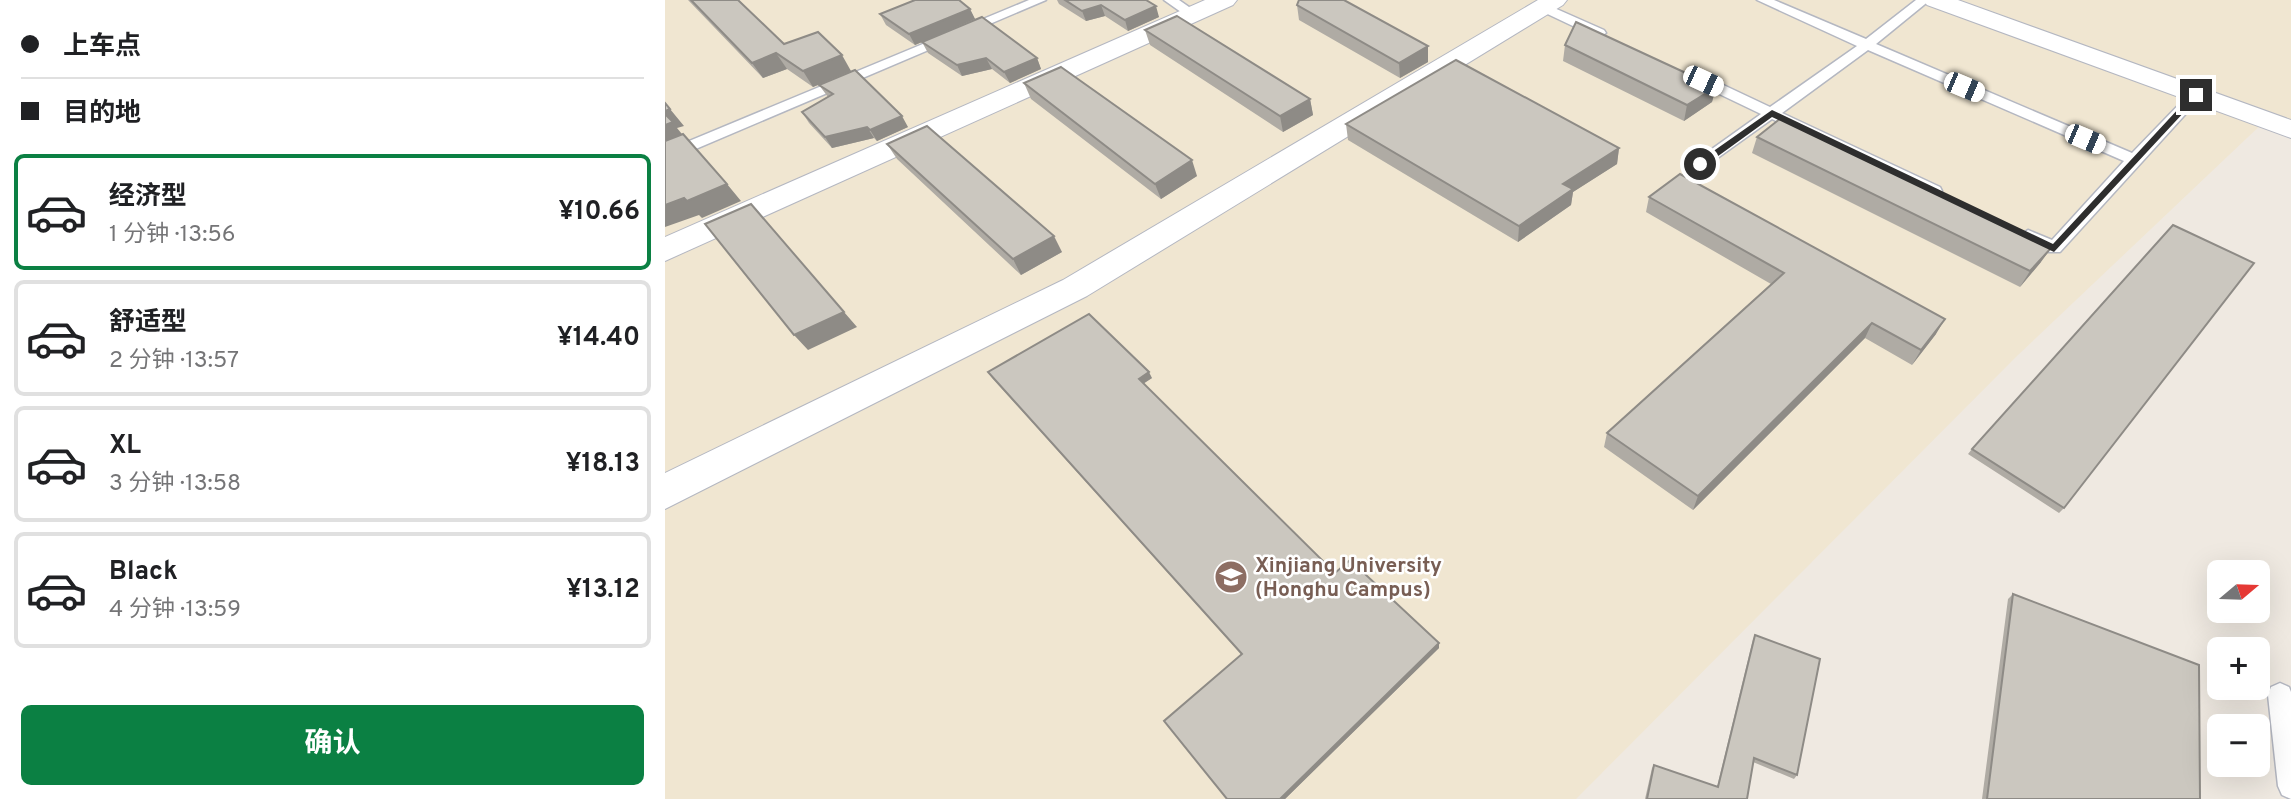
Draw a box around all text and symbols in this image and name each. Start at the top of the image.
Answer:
text: 上车点 [63,31,141,64]
car [1680,63,1727,99]
car [1941,69,1988,105]
route end [2180,79,2212,111]
text: 目的地 [63,98,141,131]
car [2062,121,2109,157]
route start [1684,148,1716,180]
icon: car [25,181,88,244]
text: 经济型 [109,181,187,214]
text: ¥10.66 [558,196,640,229]
text: 1 分钟 · 13:56 [109,221,235,250]
icon: car [25,307,88,370]
text: 舒适型 [109,307,187,340]
text: ¥14.40 [557,322,640,355]
text: 2 分钟 · 13:57 [109,347,239,376]
text: XL [109,430,141,463]
icon: car [25,433,88,496]
text: ¥18.13 [566,448,640,481]
text: 3 分钟 · 13:58 [109,470,241,499]
place label: Xinjiang University (Honghu Campus) [1255,553,1442,604]
text: Black [109,556,178,589]
school or university icon: Xinjiang University (Honghu Campus) [1212,558,1250,596]
icon: car [25,559,88,622]
north arrow [2207,560,2270,623]
map controls [2207,560,2270,777]
text: ¥13.12 [566,574,640,607]
text: 4 分钟 · 13:59 [109,596,241,625]
button: + [2207,637,2270,700]
button: 确认 [21,705,644,785]
button: − [2207,714,2270,777]

